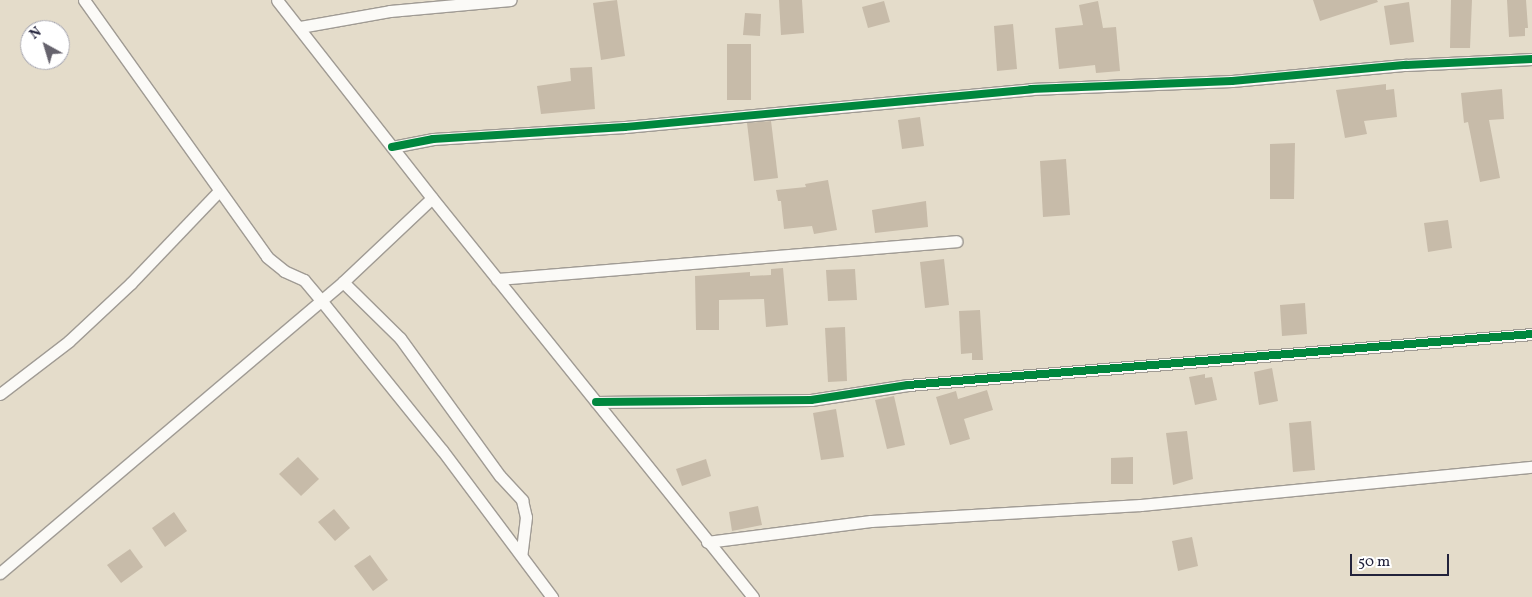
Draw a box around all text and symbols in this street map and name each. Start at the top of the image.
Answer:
north arrow [20,20,70,70]
text: N [26,23,46,44]
scale bar [1352,544,1451,576]
text: 50 m [1358,552,1390,573]

